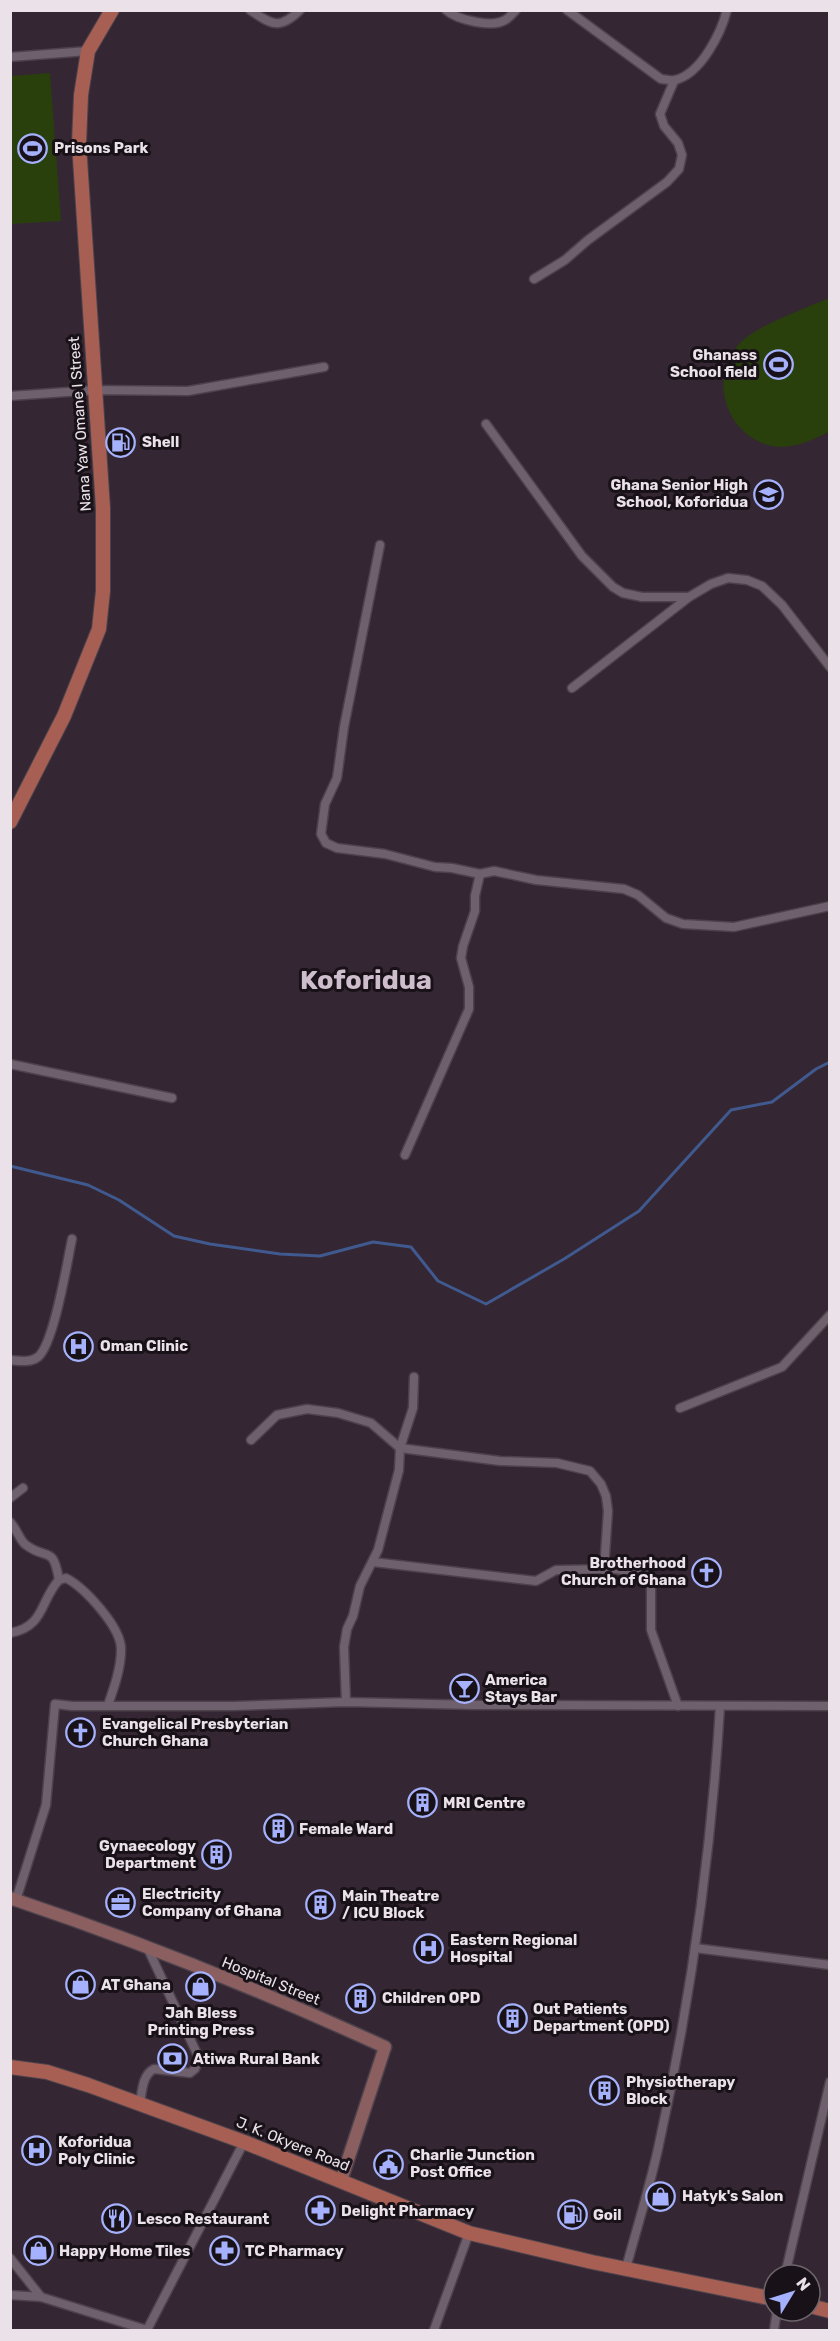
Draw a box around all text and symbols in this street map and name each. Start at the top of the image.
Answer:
sports icon: Prisons Park [17,132,49,164]
place label: Prisons Park [54,139,148,157]
street label: Nana Yaw Omane I Street [65,336,95,512]
place label: Ghanass School field [670,346,757,381]
sports icon: Ghanass School field [762,348,794,380]
fuel station icon: Shell [105,426,137,458]
place label: Shell [142,433,179,451]
place label: Ghana Senior High School, Koforidua [611,476,748,511]
school or university icon: Ghana Senior High School, Koforidua [753,478,785,510]
district label: Koforidua [300,964,432,996]
hospital icon: Oman Clinic [63,1330,95,1362]
place label: Oman Clinic [100,1337,188,1355]
place label: Brotherhood Church of Ghana [561,1554,686,1589]
church icon: Brotherhood Church of Ghana [691,1556,723,1588]
place label: America Stays Bar [485,1671,557,1706]
bar icon: America Stays Bar [448,1673,480,1705]
place label: Evangelical Presbyterian Church Ghana [102,1715,288,1750]
church icon: Evangelical Presbyterian Church Ghana [65,1717,97,1749]
building icon: MRI Centre [406,1787,438,1819]
place label: MRI Centre [443,1794,526,1812]
building icon: Female Ward [262,1813,294,1845]
place label: Female Ward [299,1820,393,1838]
place label: Gynaecology Department [99,1837,196,1872]
building icon: Gynaecology Department [201,1839,233,1871]
place label: Electricity Company of Ghana [142,1885,282,1920]
office icon: Electricity Company of Ghana [105,1887,137,1919]
place label: Main Theatre / ICU Block [342,1887,439,1922]
building icon: Main Theatre / ICU Block [305,1889,337,1921]
place label: Eastern Regional Hospital [450,1931,577,1966]
hospital icon: Eastern Regional Hospital [413,1933,445,1965]
street label: Hospital Street [219,1953,323,2009]
shop icon: AT Ghana [64,1969,96,2001]
shop icon: Jah Bless Printing Press [185,1970,217,2002]
place label: AT Ghana [101,1976,171,1994]
building icon: Children OPD [345,1982,377,2014]
place label: Children OPD [382,1989,481,2007]
place label: Out Patients Department (OPD) [533,2000,670,2035]
building icon: Out Patients Department (OPD) [496,2002,528,2034]
place label: Jah Bless Printing Press [148,2004,254,2039]
bank icon: Atiwa Rural Bank [156,2043,188,2075]
place label: Atiwa Rural Bank [193,2050,320,2068]
place label: Physiotherapy Block [626,2073,735,2108]
building icon: Physiotherapy Block [589,2075,621,2107]
street label: J. K. Okyere Road [234,2113,352,2175]
place label: Koforidua Poly Clinic [58,2133,135,2168]
hospital icon: Koforidua Poly Clinic [21,2135,53,2167]
place label: Charlie Junction Post Office [410,2146,535,2181]
public building icon: Charlie Junction Post Office [373,2148,405,2180]
shop icon: Hatyk's Salon [645,2180,677,2212]
place label: Hatyk's Salon [682,2187,783,2205]
pharmacy icon: Delight Pharmacy [304,2195,336,2227]
fuel station icon: Goil [556,2199,588,2231]
place label: Delight Pharmacy [341,2202,474,2220]
restaurant icon: Lesco Restaurant [100,2203,132,2235]
place label: Goil [593,2206,622,2224]
place label: Lesco Restaurant [137,2210,269,2228]
shop icon: Happy Home Tiles [22,2235,54,2267]
pharmacy icon: TC Pharmacy [208,2235,240,2267]
place label: Happy Home Tiles [59,2242,190,2260]
place label: TC Pharmacy [245,2242,344,2260]
north arrow [762,2263,822,2323]
text: N [792,2274,814,2294]

